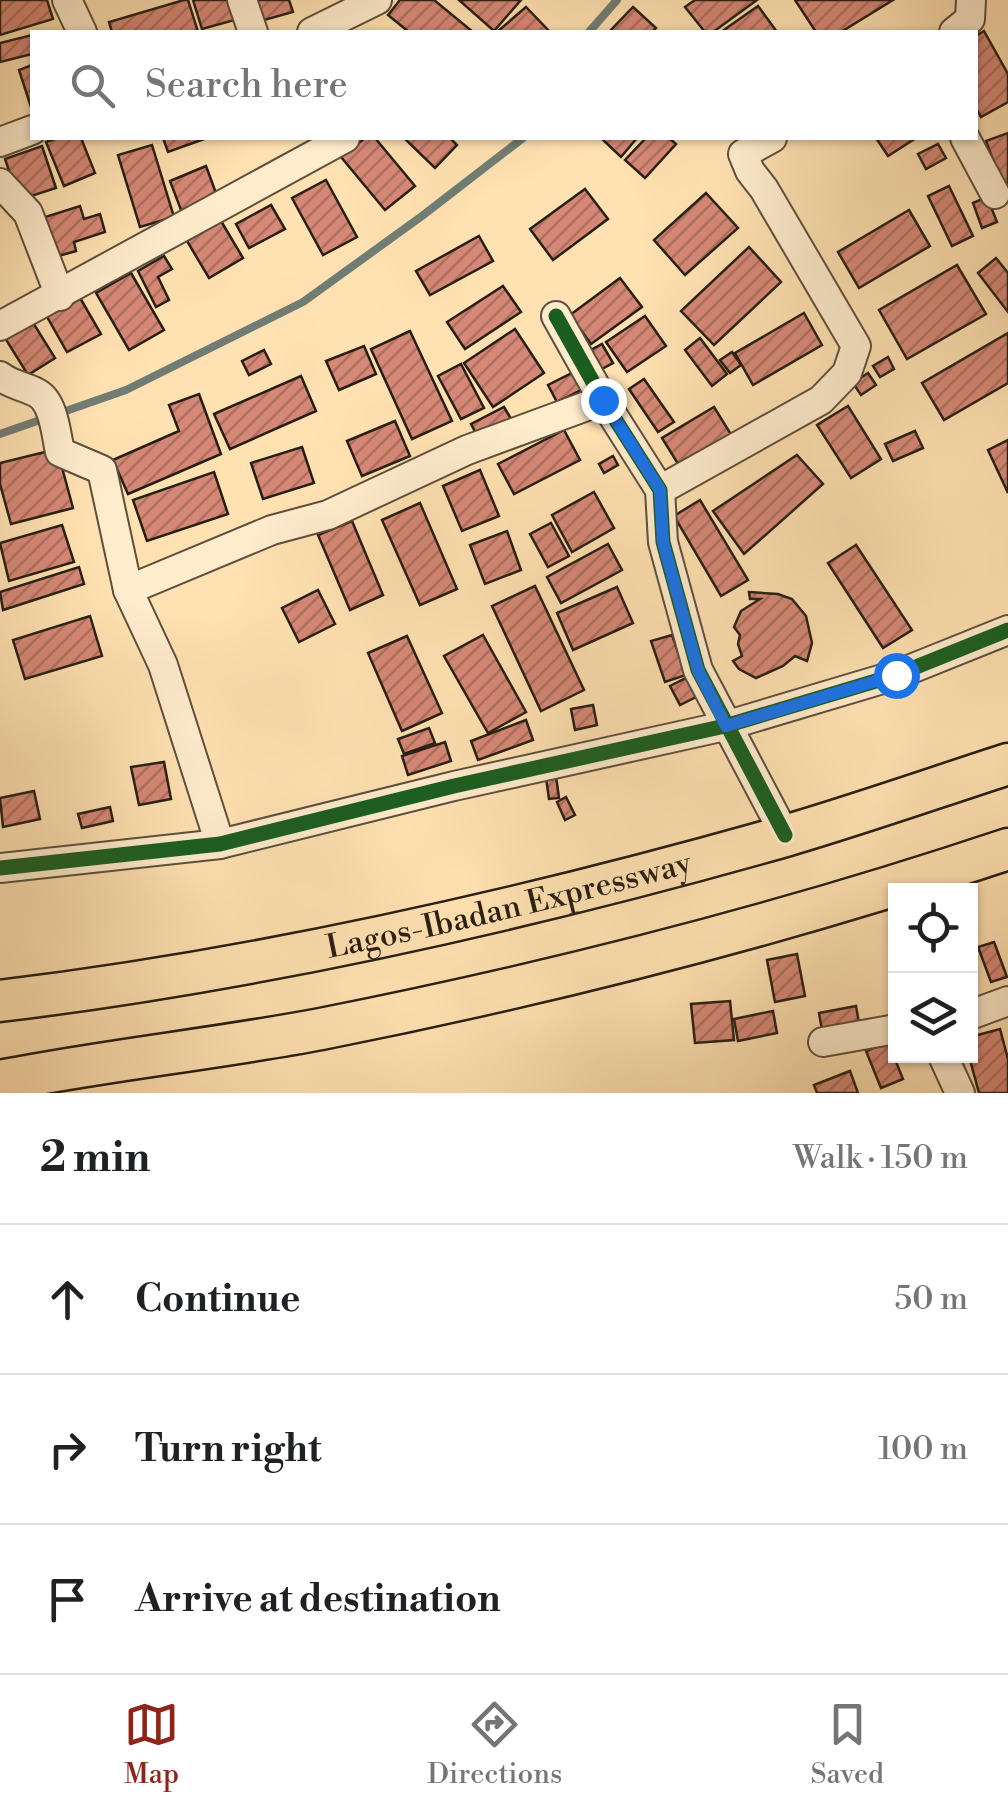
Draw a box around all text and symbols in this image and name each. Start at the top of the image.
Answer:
search box [30,30,978,140]
icon: search [65,58,120,113]
text: Search here [145,62,348,109]
route end [581,378,627,424]
route start [874,653,920,699]
street label: Lagos-Ibadan Expressway [323,843,696,968]
map controls [888,883,978,1063]
button: locate [888,883,978,973]
button: layers [888,973,978,1063]
text: 2 min [40,1132,150,1185]
text: Walk · 150 m [793,1138,968,1178]
icon: ahead [40,1272,95,1327]
text: Continue [135,1276,300,1323]
text: 50 m [895,1279,968,1319]
icon: right [40,1422,95,1477]
text: Turn right [135,1426,321,1473]
text: 100 m [878,1429,968,1469]
icon: arrive [40,1572,95,1627]
text: Arrive at destination [135,1576,501,1623]
tab: Map [124,1697,179,1792]
tab: Directions [427,1697,562,1792]
tab: Saved [810,1697,884,1792]

